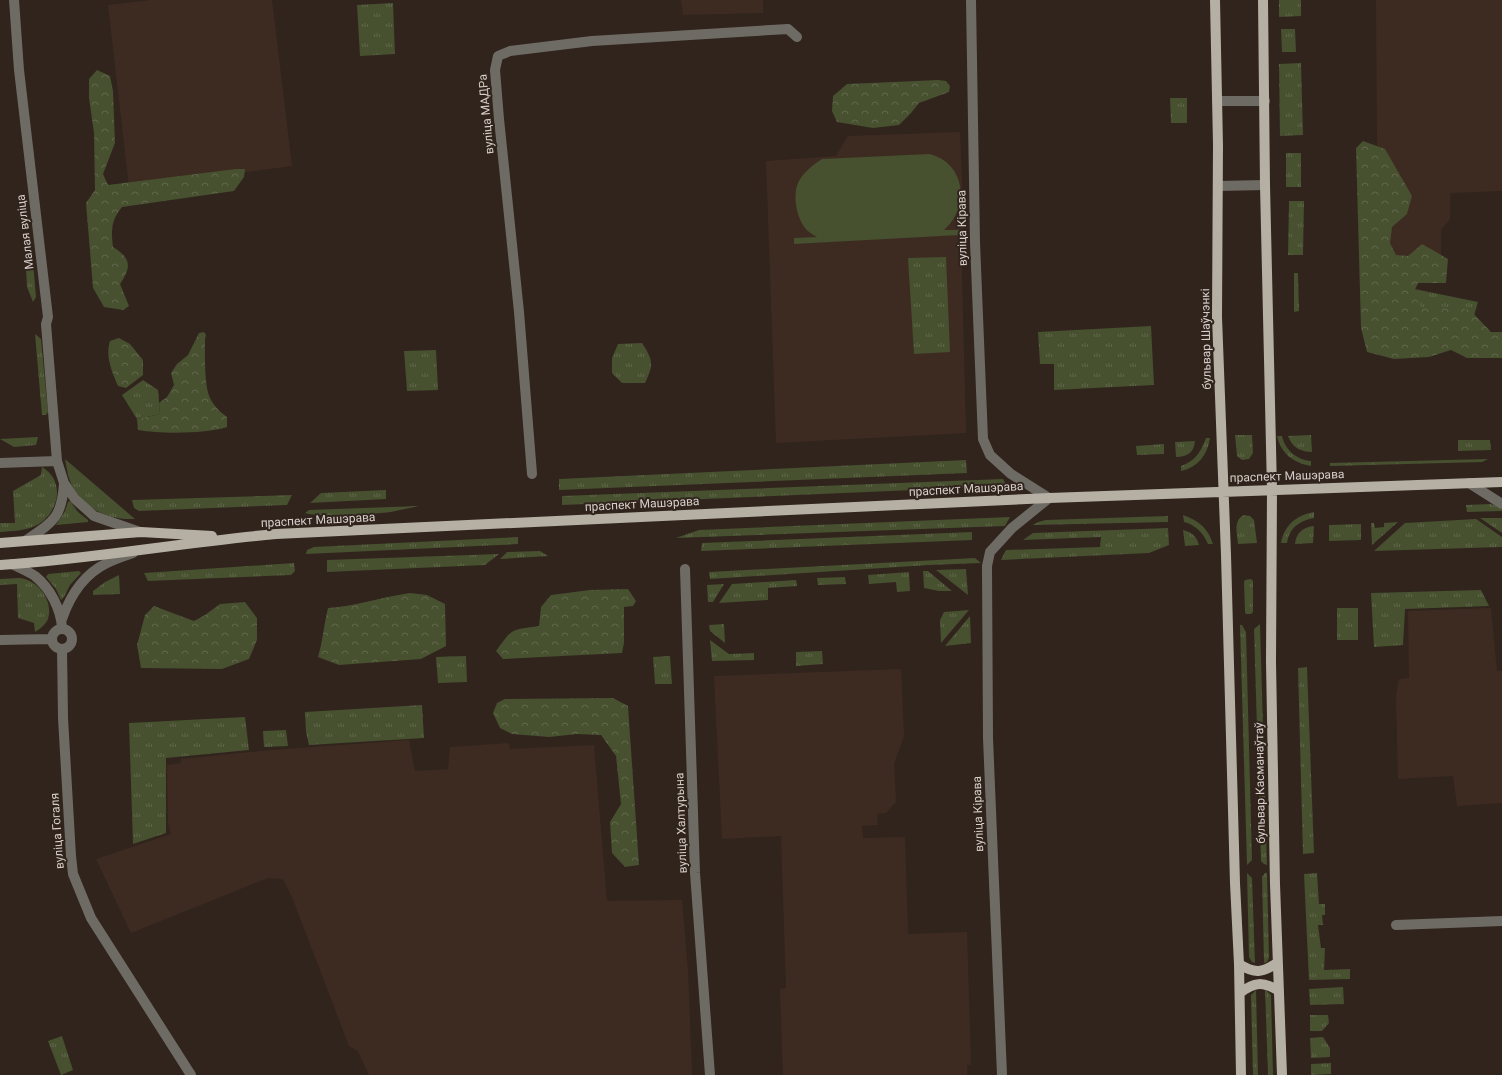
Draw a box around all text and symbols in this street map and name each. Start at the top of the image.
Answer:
street label: вуліца МАДРа [476,73,496,155]
street label: вуліца Кірава [954,190,970,266]
street label: Малая вуліца [13,194,37,270]
street label: бульвар Шаўчэнкі [1198,288,1214,390]
street label: праспект Машэрава [1229,467,1345,485]
street label: праспект Машэрава [908,479,1024,499]
street label: праспект Машэрава [584,494,700,514]
street label: праспект Машэрава [260,510,376,530]
street label: бульвар Касманаўтаў [1252,722,1268,844]
street label: вуліца Халтурына [672,772,690,874]
street label: вуліца Кірава [970,776,986,852]
street label: вуліца Гогаля [47,792,67,870]

